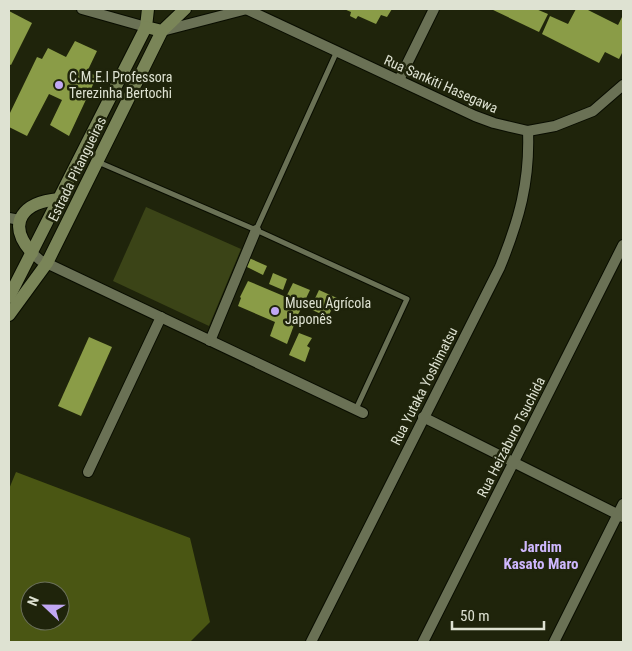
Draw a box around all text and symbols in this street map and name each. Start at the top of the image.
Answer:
street label: Rua Sankiti Hasegawa [382,52,500,116]
place label: C.M.E.I Professora Terezinha Bertochi [69,69,173,101]
marker: C.M.E.I Professora Terezinha Bertochi [53,79,65,91]
street label: Estrada Pitangueiras [45,114,109,224]
place label: Museu Agrícola Japonês [285,295,371,327]
marker: Museu Agrícola Japonês [269,305,281,317]
street label: Rua Yutaka Yoshimatsu [387,325,461,447]
street label: Rua Heizaburo Tsuchida [474,374,548,500]
district label: Jardim Kasato Maro [503,538,579,573]
north arrow [20,581,70,631]
text: N [24,594,42,608]
scale bar [452,598,544,630]
text: 50 m [460,607,490,625]

